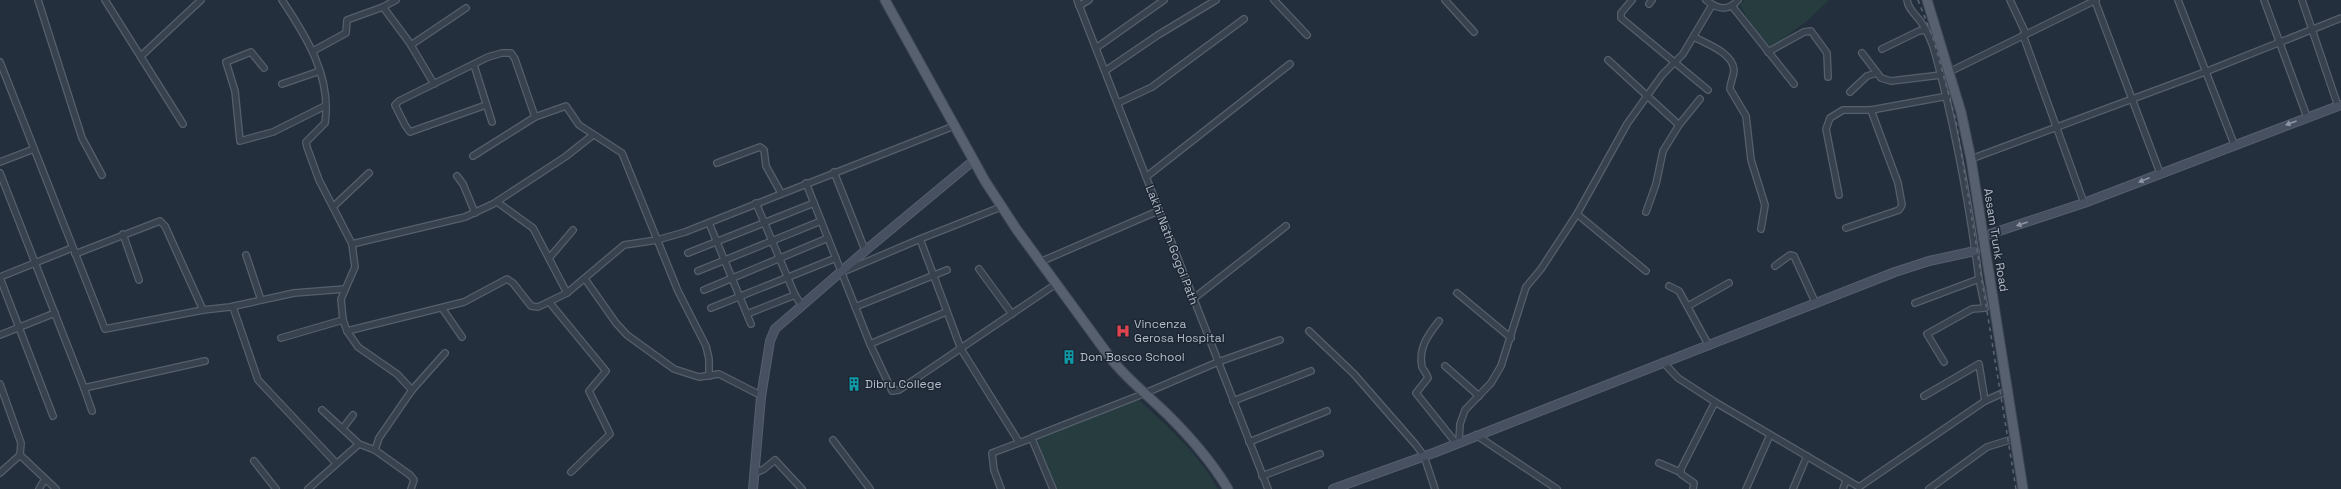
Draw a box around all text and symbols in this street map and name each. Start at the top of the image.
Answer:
one-way arrow [2285,120,2297,126]
one-way arrow [2137,177,2149,183]
street label: Lakhi Nath Gogoi Path [1142,183,1202,307]
street label: Assam Trunk Road [1980,187,2012,293]
one-way arrow [2015,222,2027,228]
place label: Vincenza Gerosa Hospital [1134,316,1225,346]
hospital icon: Vincenza Gerosa Hospital [1115,323,1131,339]
building icon: Don Bosco School [1061,349,1077,365]
place label: Don Bosco School [1080,349,1185,365]
building icon: Dibru College [846,376,862,392]
place label: Dibru College [865,376,942,392]

